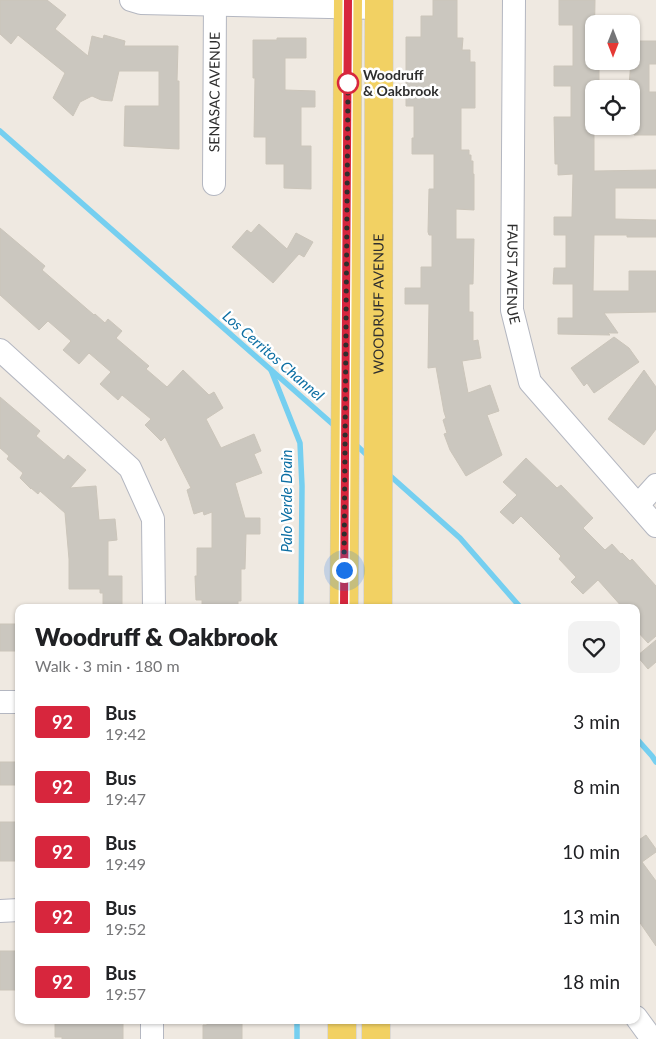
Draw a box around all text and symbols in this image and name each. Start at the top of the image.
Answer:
north arrow [585,15,640,70]
map controls [585,15,640,135]
street label: SENASAC AVENUE [205,32,223,152]
place label: Woodruff & Oakbrook [363,66,439,99]
marker: Woodruff & Oakbrook [337,72,359,94]
button: locate [585,80,640,135]
street label: FAUST AVENUE [503,224,524,326]
street label: WOODRUFF AVENUE [369,234,387,374]
water label: Los Cerritos Channel [220,307,328,404]
water label: Palo Verde Drain [277,449,295,553]
your location [332,558,357,583]
button: heart [568,621,620,673]
text: Woodruff & Oakbrook [35,622,278,651]
text: Walk · 3 min · 180 m [35,656,180,675]
text: Bus [105,701,136,724]
text: 3 min [573,710,620,733]
text: 92 [52,711,73,733]
text: 19:42 [105,724,146,743]
text: Bus [105,766,136,789]
text: 8 min [573,775,620,798]
text: 92 [52,776,73,798]
text: 19:47 [105,789,146,808]
text: Bus [105,831,136,854]
text: 10 min [562,840,620,863]
text: 92 [52,841,73,863]
text: 19:49 [105,854,146,873]
text: Bus [105,896,136,919]
text: 13 min [562,905,620,928]
text: 92 [52,906,73,928]
text: 19:52 [105,919,146,938]
text: Bus [105,961,136,984]
text: 18 min [562,970,620,993]
text: 92 [52,971,73,993]
text: 19:57 [105,984,146,1003]

